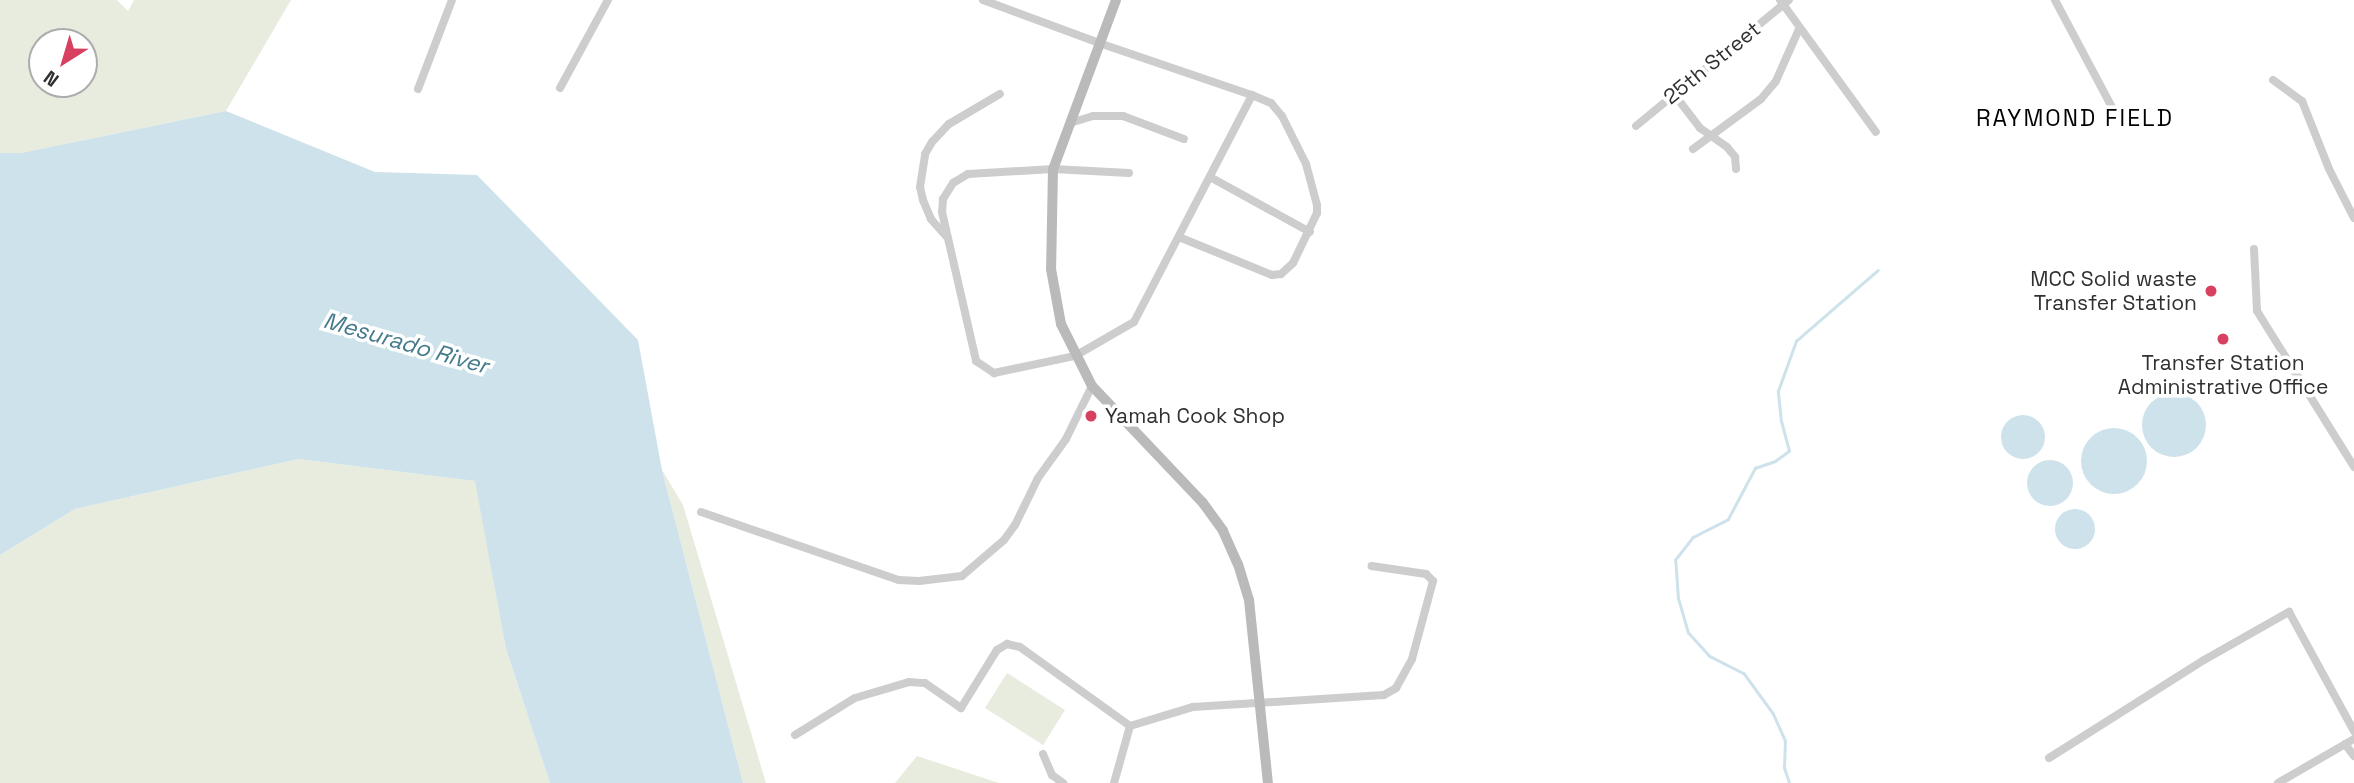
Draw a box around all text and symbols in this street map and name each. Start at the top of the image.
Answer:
street label: 25th Street [1658,16,1766,110]
north arrow [28,28,98,98]
text: N [39,65,64,92]
district label: RAYMOND FIELD [1978,104,2172,132]
place label: MCC Solid waste Transfer Station [2030,266,2197,316]
marker: MCC Solid waste Transfer Station [2203,283,2219,299]
water label: Mesurado River [320,306,492,380]
marker: Transfer Station Administrative Office [2215,331,2231,347]
place label: Transfer Station Administrative Office [2118,350,2328,400]
place label: Yamah Cook Shop [1105,403,1285,429]
marker: Yamah Cook Shop [1083,408,1099,424]

